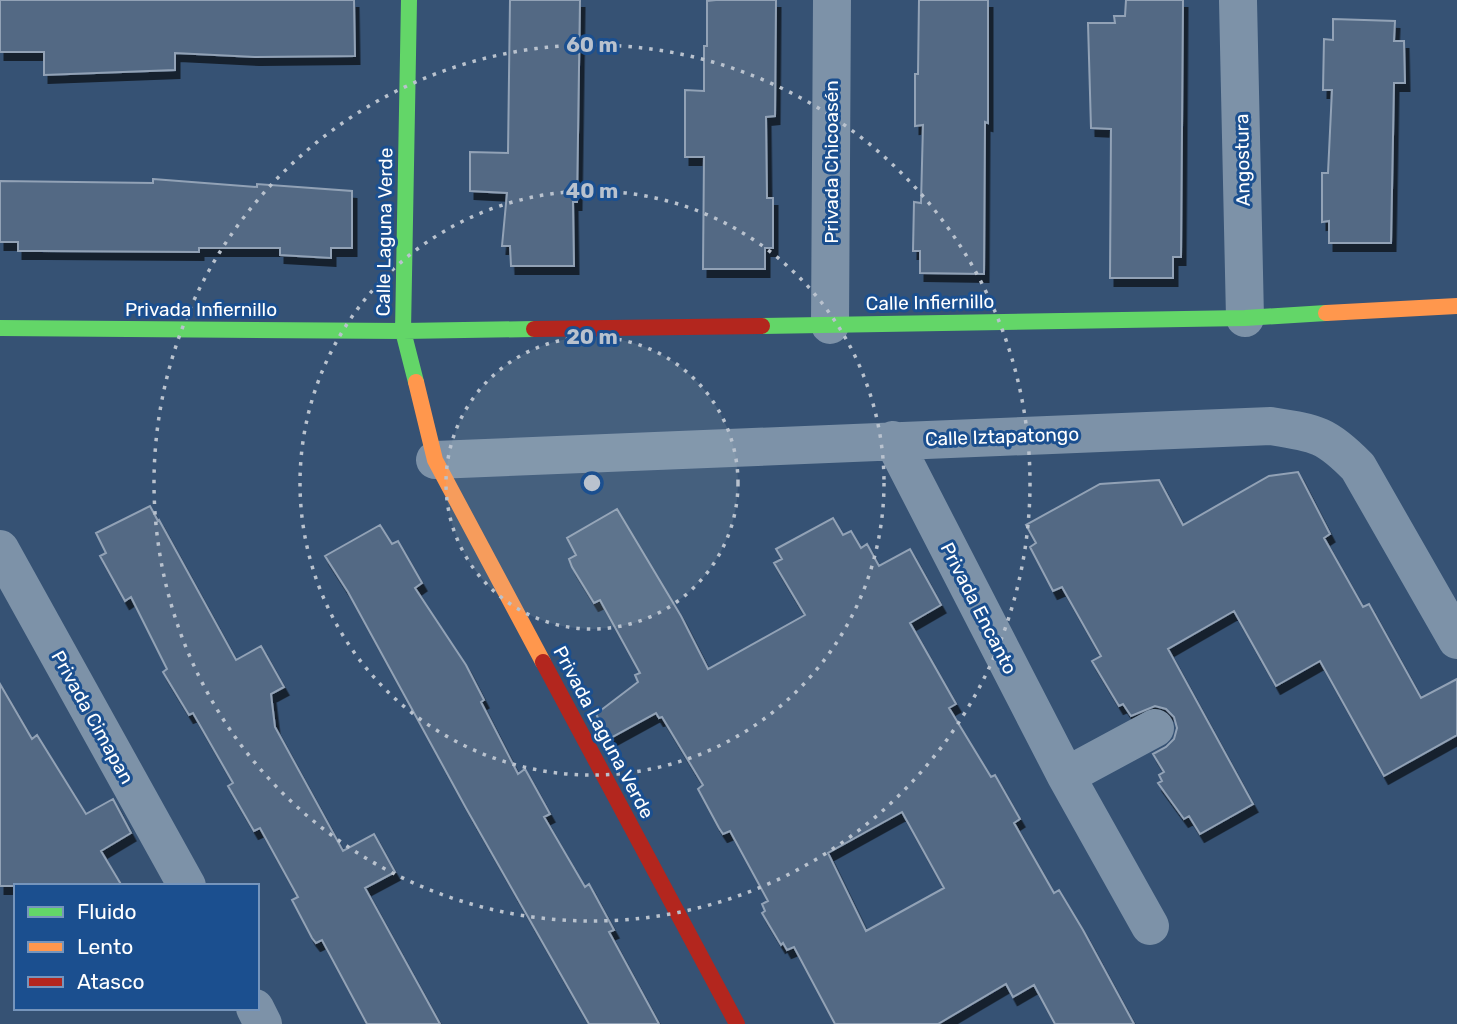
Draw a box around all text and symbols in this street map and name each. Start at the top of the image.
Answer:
text: 60 m [566,32,618,57]
street label: Privada Chicoasén [820,80,843,244]
street label: Angostura [1230,114,1255,206]
street label: Calle Laguna Verde [372,147,397,317]
text: 40 m [566,178,618,203]
street label: Calle Infiernillo [865,290,995,315]
street label: Privada Infiernillo [125,298,277,321]
text: 20 m [566,324,618,349]
street label: Calle Iztapatongo [925,422,1080,451]
centre of rings [580,471,604,495]
street label: Privada Encanto [935,538,1022,678]
street label: Privada Laguna Verde [548,642,659,823]
street label: Privada Cimapan [46,646,139,788]
legend [14,884,259,1010]
text: Fluido [77,899,137,924]
text: Lento [77,934,133,959]
text: Atasco [77,969,145,994]

